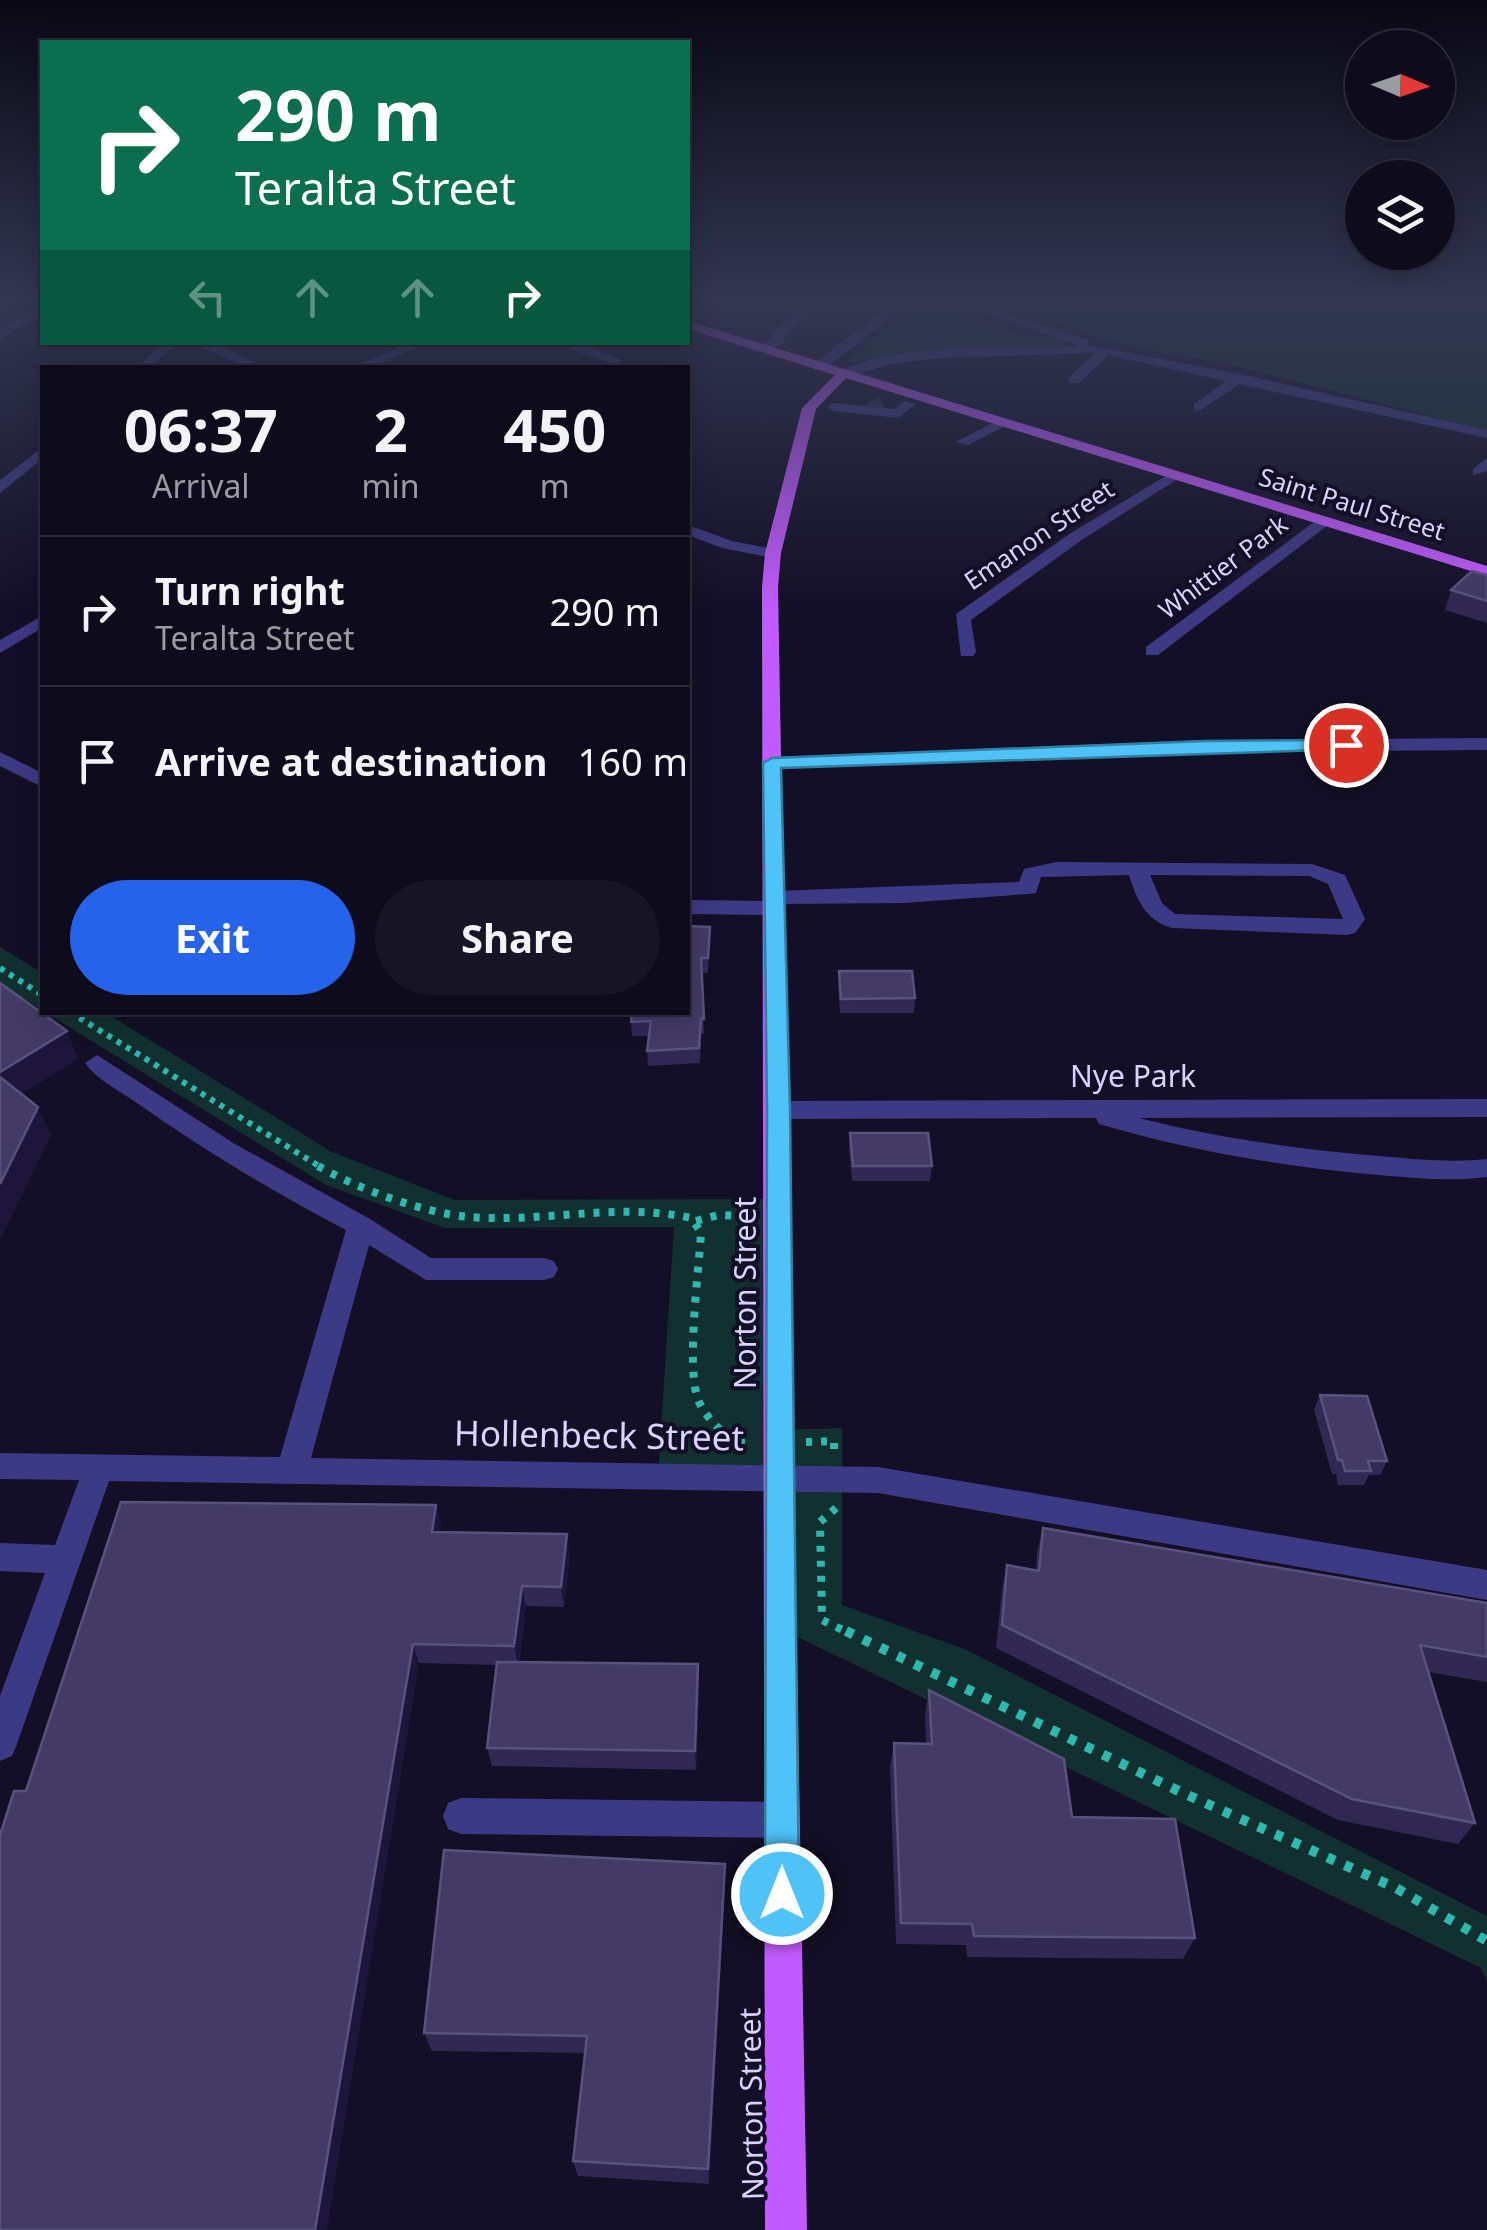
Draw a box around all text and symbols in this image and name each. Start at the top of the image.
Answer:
north arrow [1345,30,1455,140]
map controls [1345,30,1455,270]
text: 290 m [235,66,442,162]
icon: right [70,80,200,210]
text: Teralta Street [235,157,516,218]
button: layers [1345,160,1455,270]
icon: left [180,270,235,325]
icon: ahead [285,270,340,325]
icon: ahead [390,270,445,325]
icon: right [495,270,550,325]
text: 06:37 [124,388,278,470]
text: 2 [373,388,408,470]
text: 450 [503,388,606,470]
street label: Saint Paul Street [1255,459,1449,547]
text: Arrival [152,464,250,507]
text: min [362,464,420,507]
text: m [540,464,570,507]
street label: Emanon Street [957,472,1120,597]
street label: Whittier Park [1151,506,1294,626]
text: Turn right [155,564,345,616]
icon: right [70,584,125,639]
text: 290 m [549,585,660,637]
text: Teralta Street [155,616,355,659]
pin [1304,703,1389,788]
icon: arrive [1319,718,1374,773]
icon: arrive [70,734,125,789]
text: Arrive at destination [155,735,547,787]
text: 160 m [577,735,688,787]
button: Exit [70,880,355,995]
button: Share [375,880,660,995]
street label: Nye Park [1070,1055,1196,1096]
street label: Norton Street [724,1197,765,1389]
street label: Hollenbeck Street [454,1408,744,1461]
position arrow [730,1842,834,1946]
street label: Norton Street [728,2007,773,2201]

